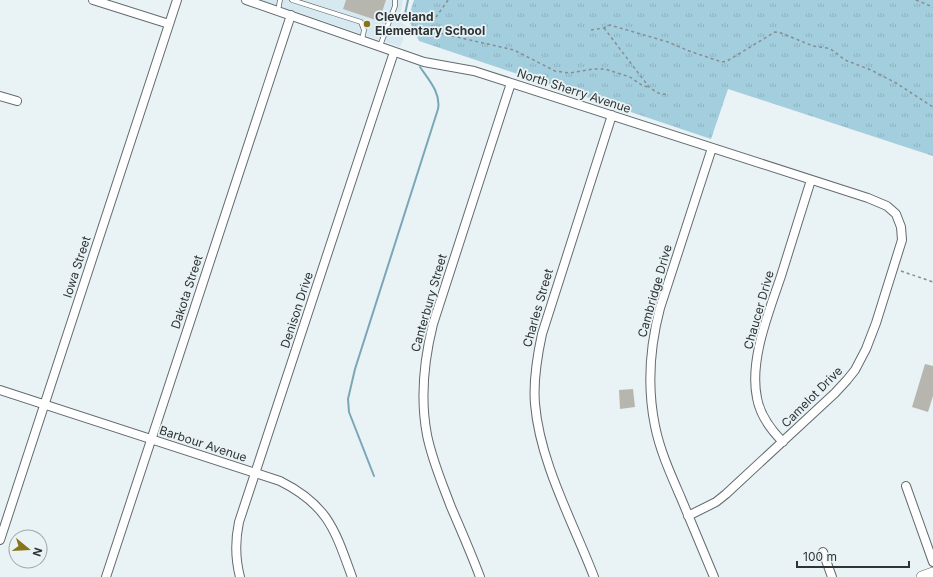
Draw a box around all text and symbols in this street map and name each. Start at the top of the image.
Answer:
place label: Cleveland Elementary School [375,9,485,38]
marker: Cleveland Elementary School [362,19,372,29]
street label: North Sherry Avenue [515,65,633,116]
street label: Iowa Street [60,234,94,300]
street label: Cambridge Drive [634,243,675,339]
street label: Canterbury Street [407,252,450,354]
street label: Dakota Street [168,253,206,331]
street label: Charles Street [519,267,556,349]
street label: Chaucer Drive [740,269,777,351]
street label: Denison Drive [277,270,316,350]
street label: Camelot Drive [778,363,845,430]
street label: Barbour Avenue [158,422,249,465]
north arrow [8,529,48,569]
scale bar [797,543,909,569]
text: N [30,546,45,558]
text: 100 m [803,549,837,564]

